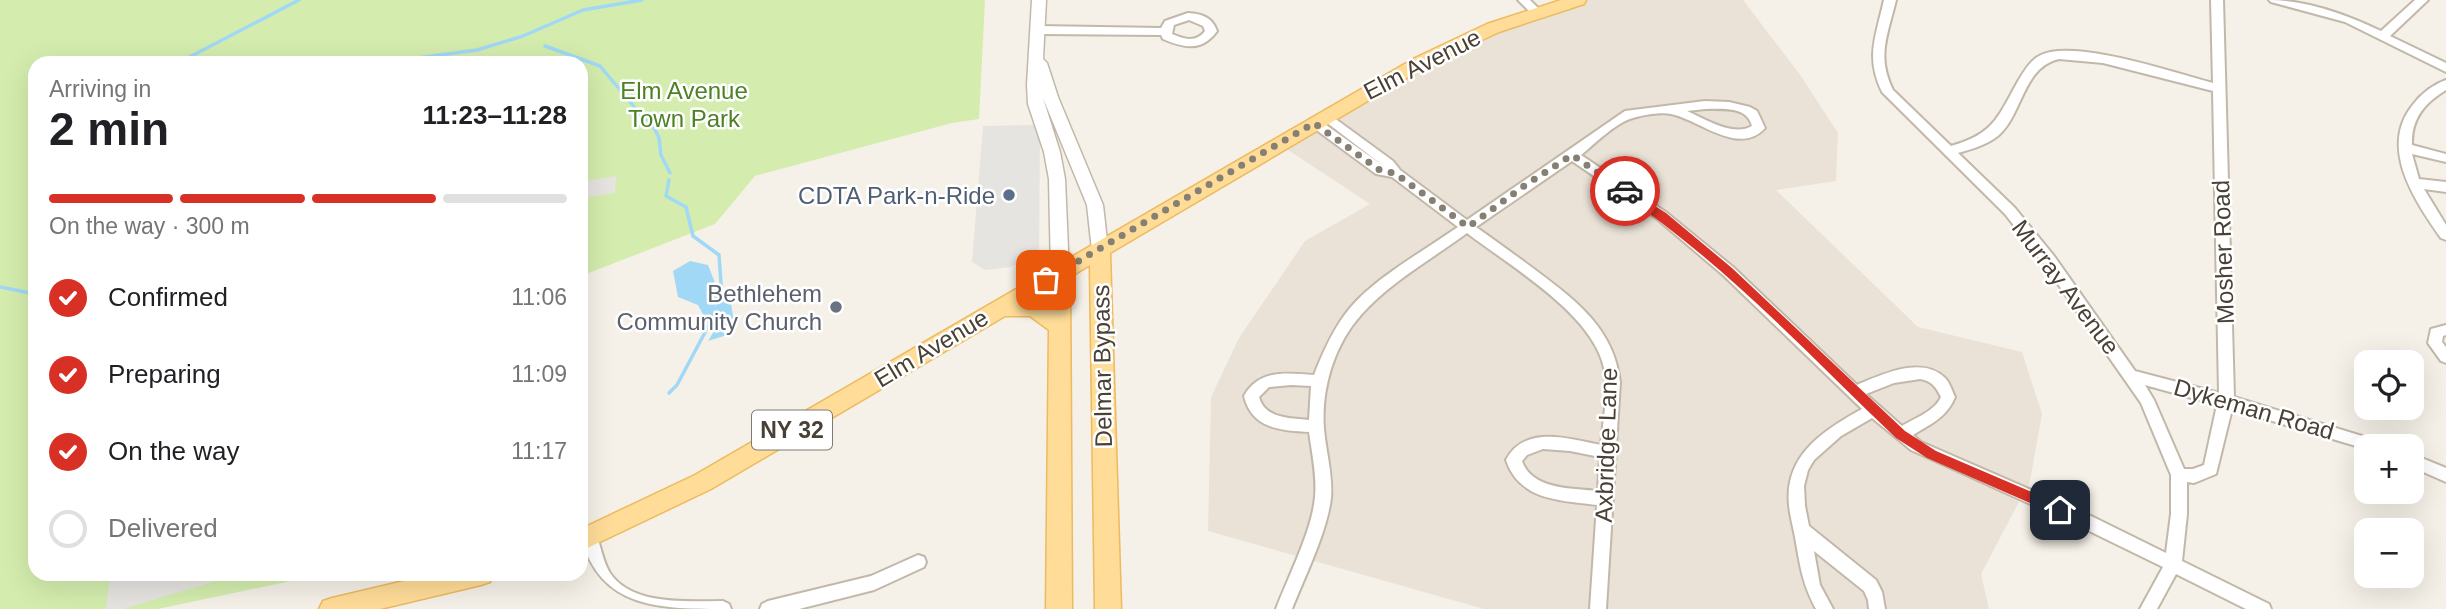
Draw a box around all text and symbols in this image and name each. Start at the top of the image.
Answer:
street label: Elm Avenue [1359,23,1485,105]
text: Arriving in [49,76,151,102]
park label: Elm Avenue Town Park [620,77,748,132]
text: 11:23–11:28 [422,100,567,130]
text: 2 min [49,103,169,155]
courier [1590,156,1660,226]
icon: car [1606,172,1644,210]
street label: Mosher Road [2207,180,2239,324]
place label: CDTA Park-n-Ride [798,182,995,209]
marker: CDTA Park-n-Ride [1001,187,1017,203]
text: On the way · 300 m [49,213,250,239]
street label: Murray Avenue [2007,215,2125,359]
pin [1016,250,1076,310]
icon: bag [1027,261,1065,299]
icon: check [49,279,87,317]
place label: Bethlehem Community Church [617,280,822,335]
text: Confirmed [108,282,228,312]
text: 11:06 [511,284,567,310]
street label: Delmar Bypass [1087,284,1117,448]
marker: Bethlehem Community Church [828,299,844,315]
street label: Elm Avenue [869,304,993,392]
map controls [2354,350,2424,588]
button: locate [2354,350,2424,420]
icon: check [49,356,87,394]
text: Preparing [108,359,221,389]
text: 11:09 [511,361,567,387]
street label: Axbridge Lane [1590,367,1622,523]
street label: Dykeman Road [2171,373,2337,445]
road number: NY 32 [752,410,832,450]
icon: check [49,433,87,471]
button: + [2354,434,2424,504]
text: On the way [108,436,240,466]
text: 11:17 [511,438,567,464]
pin [2030,480,2090,540]
icon: home [2041,491,2079,529]
text: Delivered [108,513,218,543]
button: − [2354,518,2424,588]

